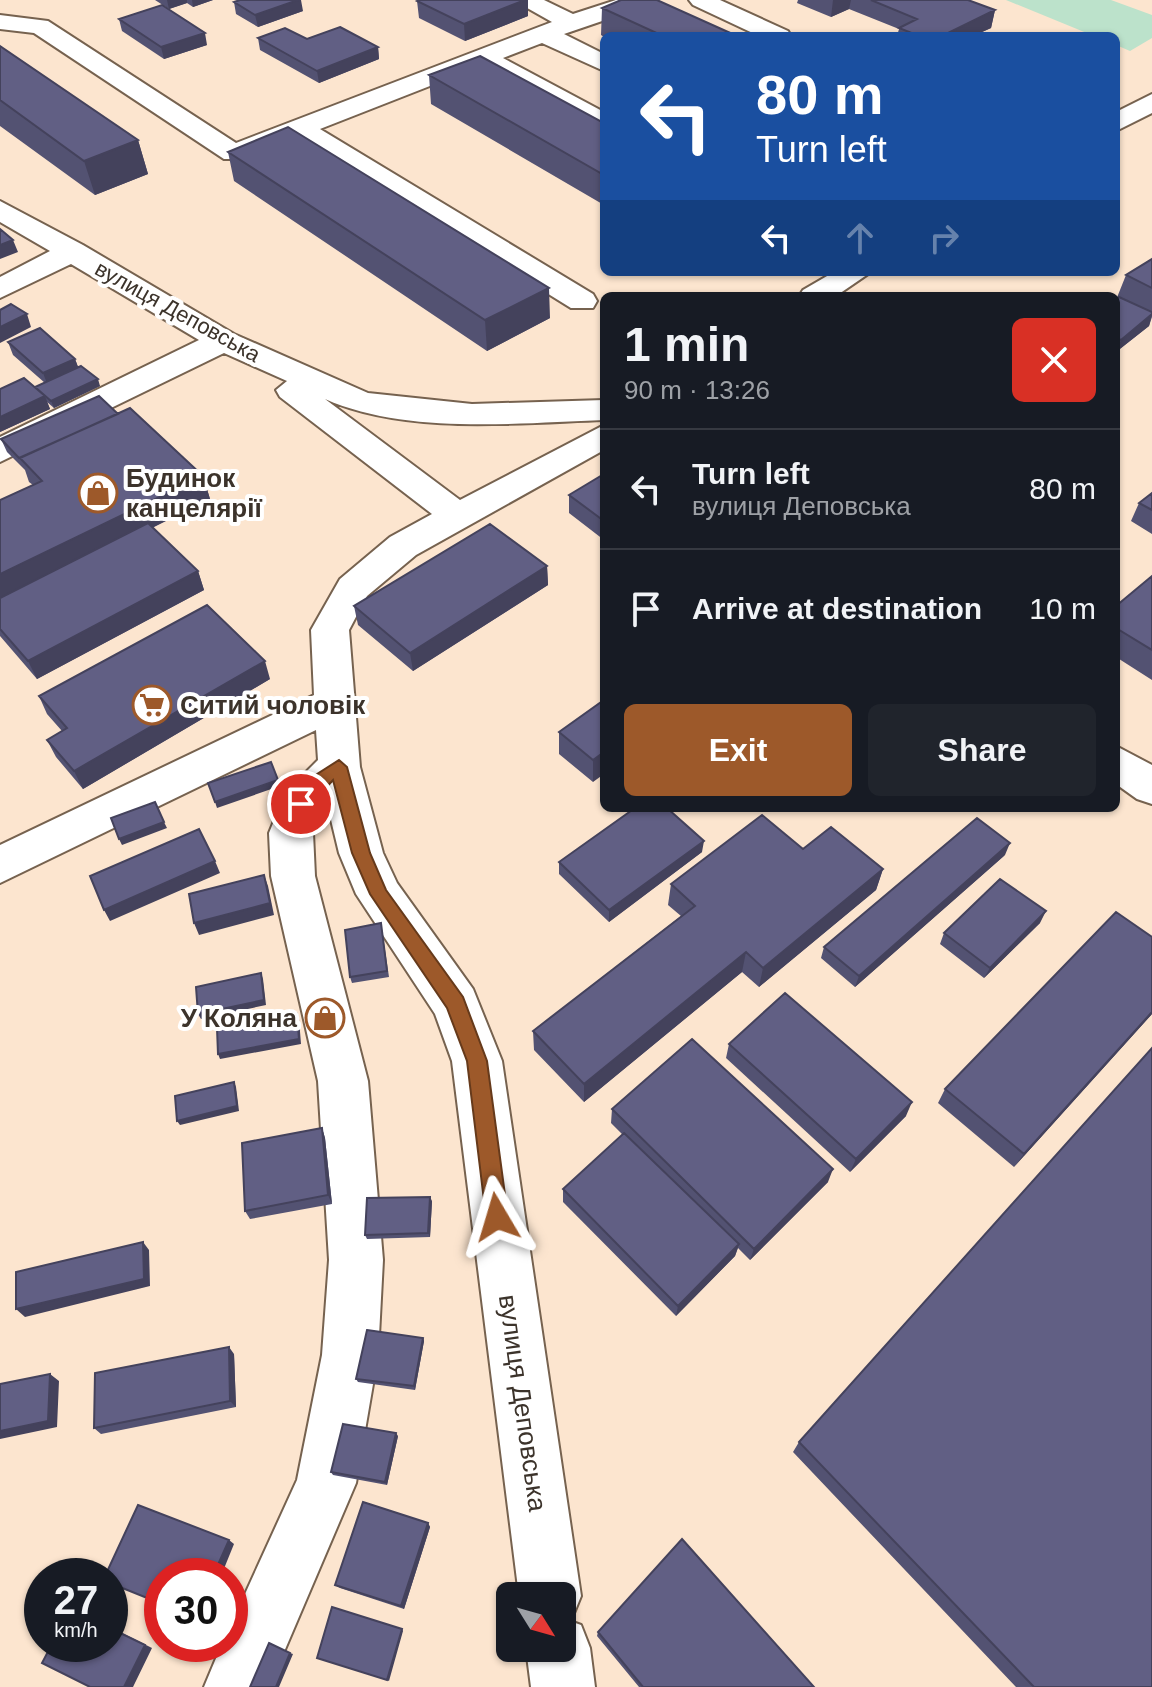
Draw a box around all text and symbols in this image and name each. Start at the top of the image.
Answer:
text: 80 m [756,63,884,126]
icon: left [624,64,728,168]
text: Turn left [756,129,887,170]
icon: left [754,216,798,260]
icon: ahead [838,216,882,260]
icon: right [922,216,966,260]
street label: вулиця Деповська [91,256,265,368]
text: 1 min [624,318,749,371]
button: close [1012,318,1096,402]
text: 90 m · 13:26 [624,375,770,405]
text: Turn left [692,457,810,490]
place label: Будинок канцелярії [126,463,262,523]
icon: left [624,467,668,511]
shop icon: Будинок канцелярії [77,472,119,514]
text: 80 m [1029,472,1096,505]
text: вулиця Деповська [692,491,911,521]
icon: arrive [624,587,668,631]
text: Arrive at destination [692,592,982,625]
text: 10 m [1029,592,1096,625]
supermarket icon: Ситий чоловік [131,684,173,726]
place label: Ситий чоловік [180,690,366,720]
button: Exit [624,704,852,796]
button: Share [868,704,1096,796]
pin [267,770,335,838]
icon: arrive [279,782,323,826]
shop icon: У Коляна [304,997,346,1039]
place label: У Коляна [181,1003,298,1033]
position arrow [455,1175,539,1259]
street label: вулиця Деповська [493,1293,553,1514]
speed limit sign: 30 [144,1558,248,1662]
text: 27 [54,1578,98,1622]
north arrow [496,1582,576,1662]
map controls [496,1582,576,1662]
text: km/h [54,1619,98,1641]

